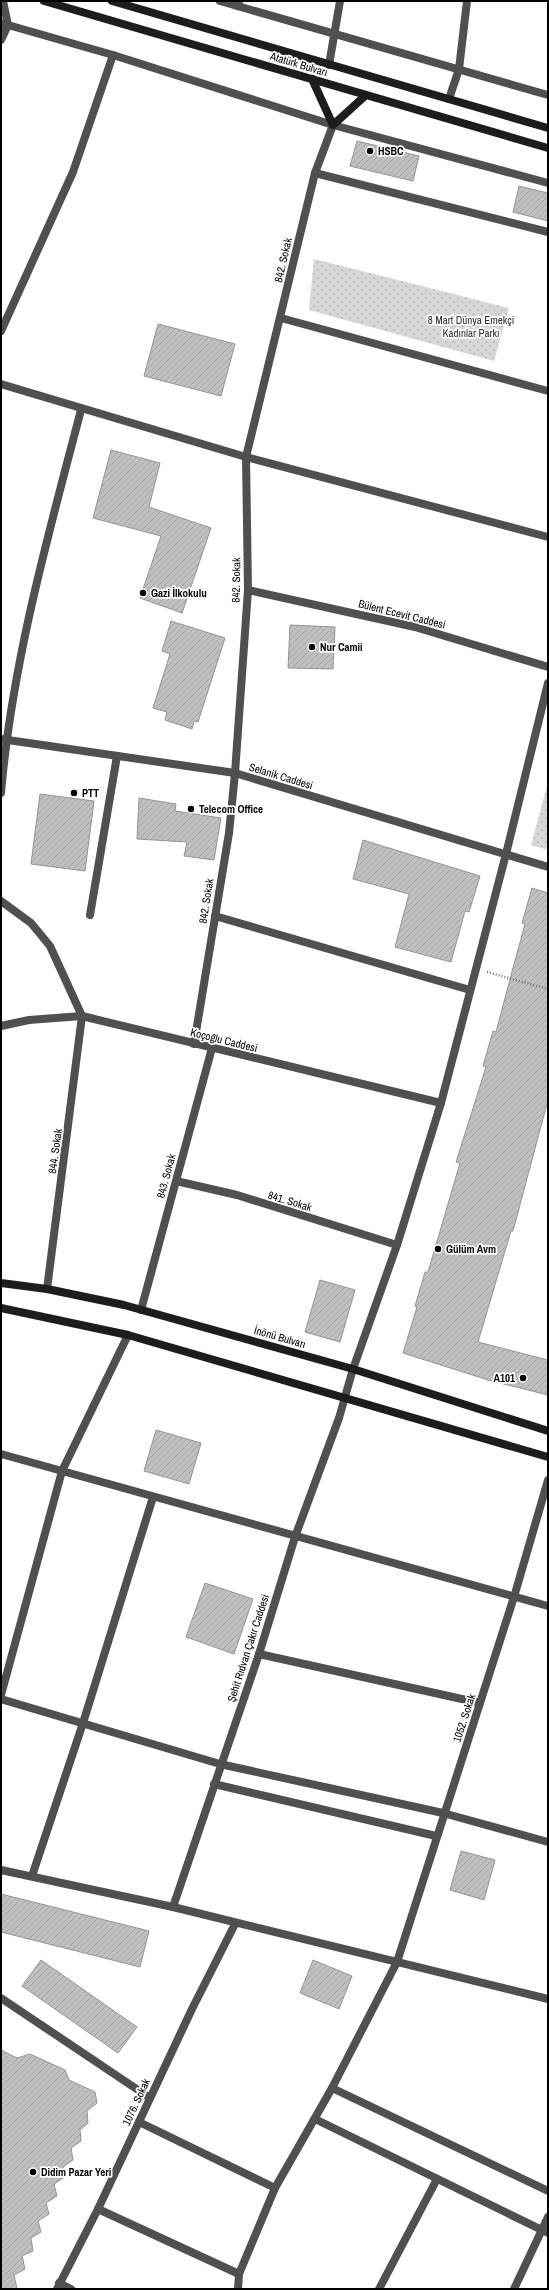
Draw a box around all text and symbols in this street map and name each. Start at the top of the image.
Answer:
street label: Atatürk Bulvarı [268,48,329,79]
place label: HSBC [378,144,404,158]
marker: HSBC [365,146,375,156]
street label: 842. Sokak [271,236,295,284]
park label: 8 Mart Dünya Emekçi Kadınlar Parkı [428,313,514,340]
street label: 842. Sokak [229,557,243,603]
place label: Gazi İlkokulu [151,586,207,600]
marker: Gazi İlkokulu [138,588,148,598]
street label: Bülent Ecevit Caddesi [357,596,447,632]
place label: Nur Camii [320,640,363,654]
marker: Nur Camii [307,642,317,652]
street label: Selanik Caddesi [247,760,315,792]
place label: PTT [82,786,100,800]
marker: PTT [69,788,79,798]
place label: Telecom Office [199,802,263,816]
marker: Telecom Office [186,804,196,814]
street label: 842. Sokak [196,877,217,924]
street label: Koçoğlu Caddesi [189,1025,259,1055]
street label: 844. Sokak [45,1127,65,1174]
street label: 843. Sokak [153,1152,179,1200]
street label: 841. Sokak [266,1188,314,1214]
place label: Gülüm Avm [446,1242,496,1256]
marker: Gülüm Avm [433,1244,443,1254]
street label: İnönü Bulvarı [253,1323,307,1351]
place label: A101 [493,1371,515,1385]
marker: A101 [518,1373,528,1383]
street label: Şehit Rıdvan Çakır Caddesi [224,1592,272,1704]
street label: 1052. Sokak [450,1692,479,1744]
street label: 1076. Sokak [119,2076,153,2128]
place label: Didim Pazar Yeri [41,2165,111,2179]
marker: Didim Pazar Yeri [28,2167,38,2177]

